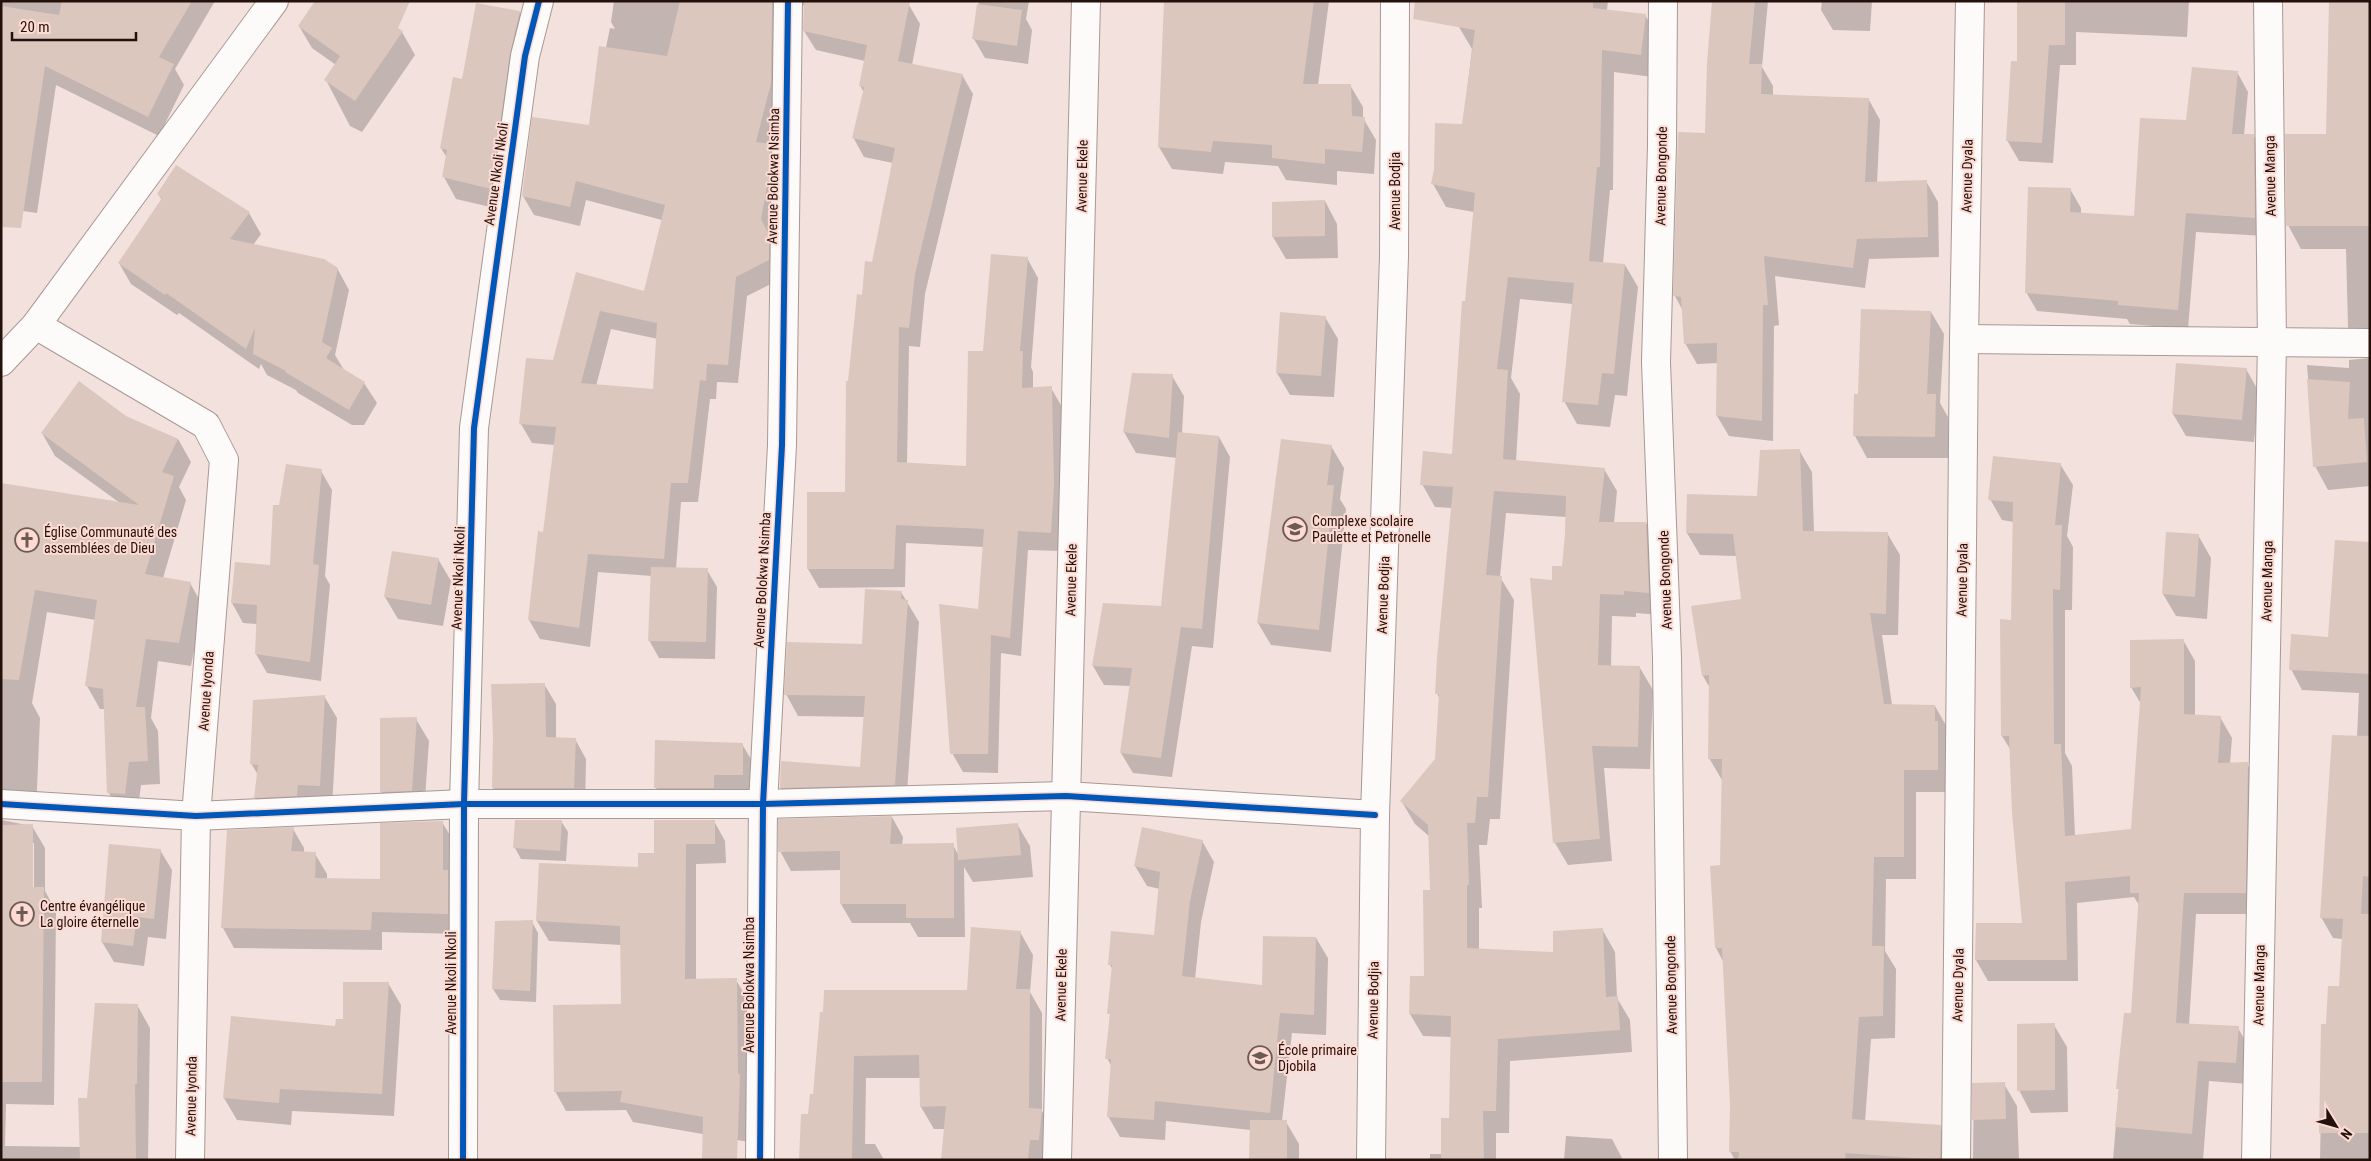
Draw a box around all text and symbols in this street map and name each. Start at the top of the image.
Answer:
scale bar [12,10,136,42]
text: 20 m [20,18,50,36]
street label: Avenue Bolokwa Nsimba [764,108,782,244]
street label: Avenue Nkoli Nkoli [481,122,511,226]
street label: Avenue Bongonde [1652,126,1670,226]
street label: Avenue Manga [2261,135,2279,217]
street label: Avenue Ekele [1073,139,1091,213]
street label: Avenue Dyala [1958,139,1976,213]
street label: Avenue Bodjia [1387,152,1403,230]
street label: Avenue Bolokwa Nsimba [750,512,774,648]
place label: Complexe scolaire Paulette et Petronelle [1312,513,1431,545]
school or university icon: Complexe scolaire Paulette et Petronelle [1282,516,1308,542]
place label: Église Communauté des assemblées de Dieu [44,523,177,556]
street label: Avenue Nkoli Nkoli [448,526,468,630]
church icon: Église Communauté des assemblées de Dieu [14,527,40,553]
street label: Avenue Bongonde [1655,530,1675,630]
street label: Avenue Manga [2258,540,2276,622]
street label: Avenue Ekele [1062,543,1080,617]
street label: Avenue Dyala [1953,543,1971,617]
street label: Avenue Bodjia [1374,556,1392,634]
street label: Avenue Iyonda [195,650,217,732]
place label: Centre évangélique La gloire éternelle [40,898,146,930]
church icon: Centre évangélique La gloire éternelle [9,901,35,927]
street label: Avenue Bolokwa Nsimba [741,917,757,1053]
street label: Avenue Nkoli Nkoli [443,931,459,1035]
street label: Avenue Bongonde [1662,935,1680,1035]
street label: Avenue Manga [2250,944,2268,1026]
street label: Avenue Ekele [1052,948,1070,1022]
street label: Avenue Dyala [1949,948,1967,1022]
street label: Avenue Bodjia [1364,961,1382,1039]
place label: École primaire Djobila [1278,1041,1357,1074]
school or university icon: École primaire Djobila [1247,1045,1273,1071]
street label: Avenue Iyonda [182,1056,200,1136]
north arrow [2311,1101,2361,1151]
text: N [2337,1126,2355,1142]

